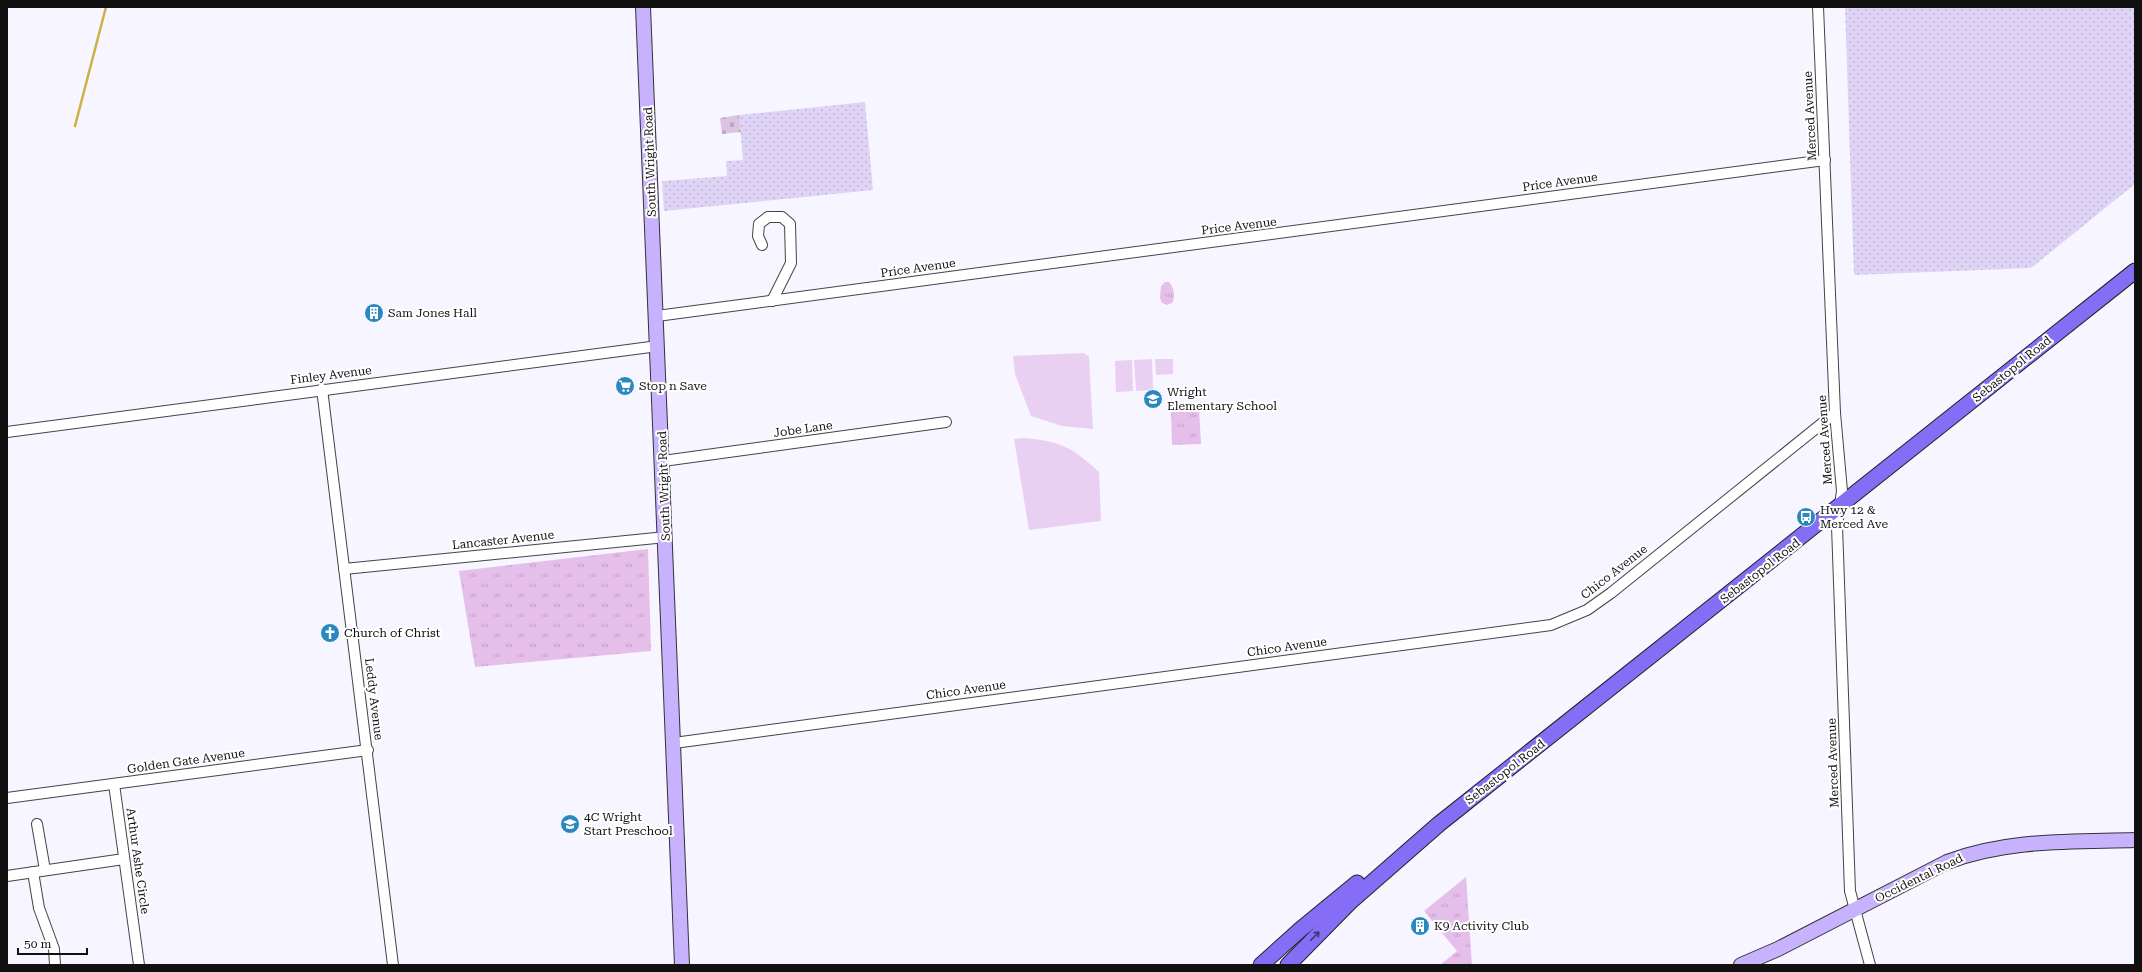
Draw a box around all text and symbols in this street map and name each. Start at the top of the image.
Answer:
street label: Merced Avenue [1801,70,1819,161]
street label: South Wright Road [641,106,659,217]
street label: Price Avenue [1521,170,1599,194]
street label: Price Avenue [1200,214,1278,238]
street label: Price Avenue [879,256,957,280]
building icon: Sam Jones Hall [363,302,385,324]
place label: Sam Jones Hall [388,306,477,320]
street label: Sebastopol Road [1970,333,2054,405]
street label: Finley Avenue [289,363,373,387]
supermarket icon: Stop n Save [614,375,636,397]
place label: Stop n Save [639,379,707,393]
place label: Wright Elementary School [1167,385,1277,413]
school or university icon: Wright Elementary School [1142,388,1164,410]
street label: Merced Avenue [1815,394,1835,485]
street label: Jobe Lane [772,418,834,440]
street label: South Wright Road [655,430,673,541]
place label: Hwy 12 & Merced Ave [1820,503,1889,531]
bus stop icon: Hwy 12 & Merced Ave [1795,506,1817,528]
street label: Lancaster Avenue [451,528,555,552]
street label: Sebastopol Road [1717,535,1803,606]
street label: Chico Avenue [1578,542,1650,602]
church icon: Church of Christ [319,622,341,644]
place label: Church of Christ [344,626,441,640]
street label: Chico Avenue [1246,634,1328,660]
street label: Leddy Avenue [362,657,386,741]
street label: Chico Avenue [925,677,1007,703]
street label: Merced Avenue [1824,717,1842,808]
street label: Sebastopol Road [1462,736,1548,807]
street label: Golden Gate Avenue [126,746,246,776]
street label: Arthur Ashe Circle [124,807,152,915]
place label: 4C Wright Start Preschool [584,810,673,838]
school or university icon: 4C Wright Start Preschool [559,813,581,835]
street label: Occidental Road [1873,851,1965,905]
building icon: K9 Activity Club [1409,915,1431,937]
place label: K9 Activity Club [1434,919,1529,933]
scale bar [18,930,87,956]
one-way arrow [1310,931,1320,941]
text: 50 m [24,937,51,951]

